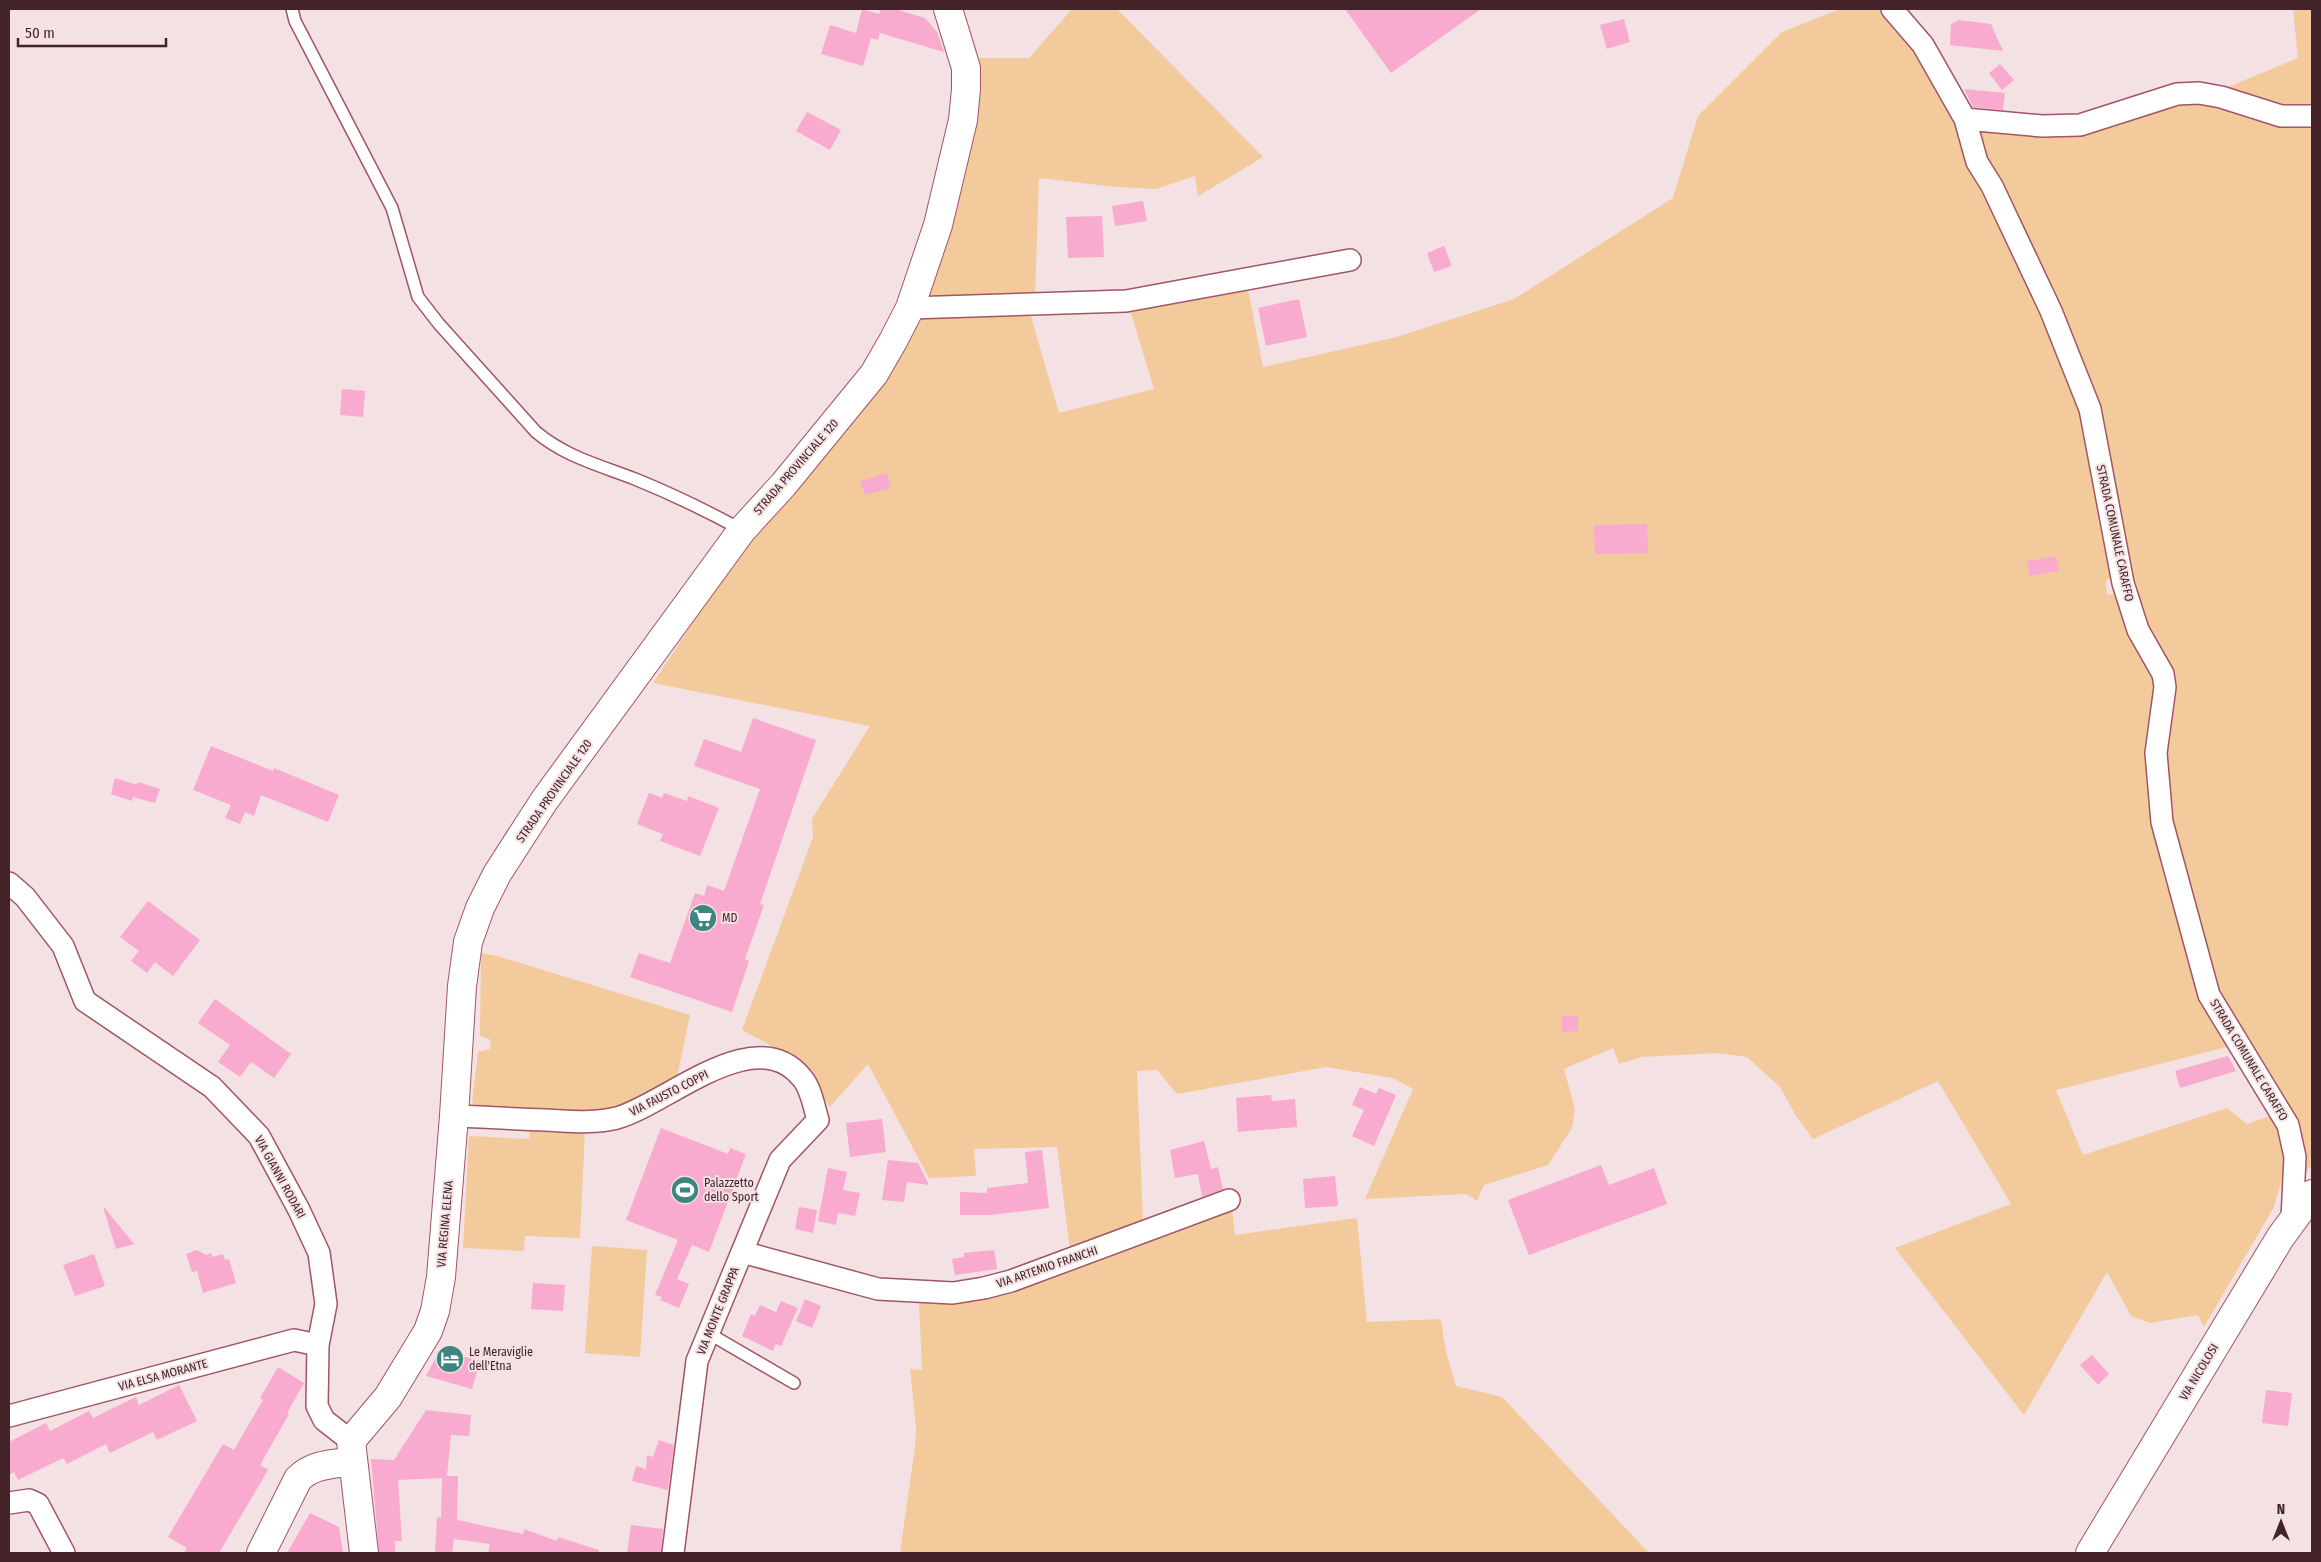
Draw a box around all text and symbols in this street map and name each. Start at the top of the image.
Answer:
scale bar [18,15,165,47]
text: 50 m [25,24,55,42]
street label: STRADA PROVINCIALE 120 [751,416,841,518]
street label: STRADA COMUNALE CARAFFO [2094,463,2136,603]
street label: STRADA PROVINCIALE 120 [513,737,595,845]
supermarket icon: MD [688,903,718,933]
place label: MD [722,911,738,925]
street label: STRADA COMUNALE CARAFFO [2207,997,2291,1123]
street label: VIA FAUSTO COPPI [627,1067,711,1119]
street label: VIA GIANNI RODARI [252,1133,308,1221]
sports icon: Palazzetto dello Sport [670,1175,700,1205]
place label: Palazzetto dello Sport [704,1176,759,1204]
street label: VIA REGINA ELENA [434,1179,456,1268]
street label: VIA ARTEMIO FRANCHI [995,1243,1099,1291]
street label: VIA MONTE GRAPPA [694,1264,742,1357]
street label: VIA NICOLOSI [2177,1341,2221,1403]
hotel icon: Le Meraviglie dell'Etna [435,1344,465,1374]
place label: Le Meraviglie dell'Etna [469,1345,533,1373]
street label: VIA ELSA MORANTE [117,1356,209,1394]
north arrow [2256,1497,2306,1547]
text: N [2277,1501,2285,1518]

